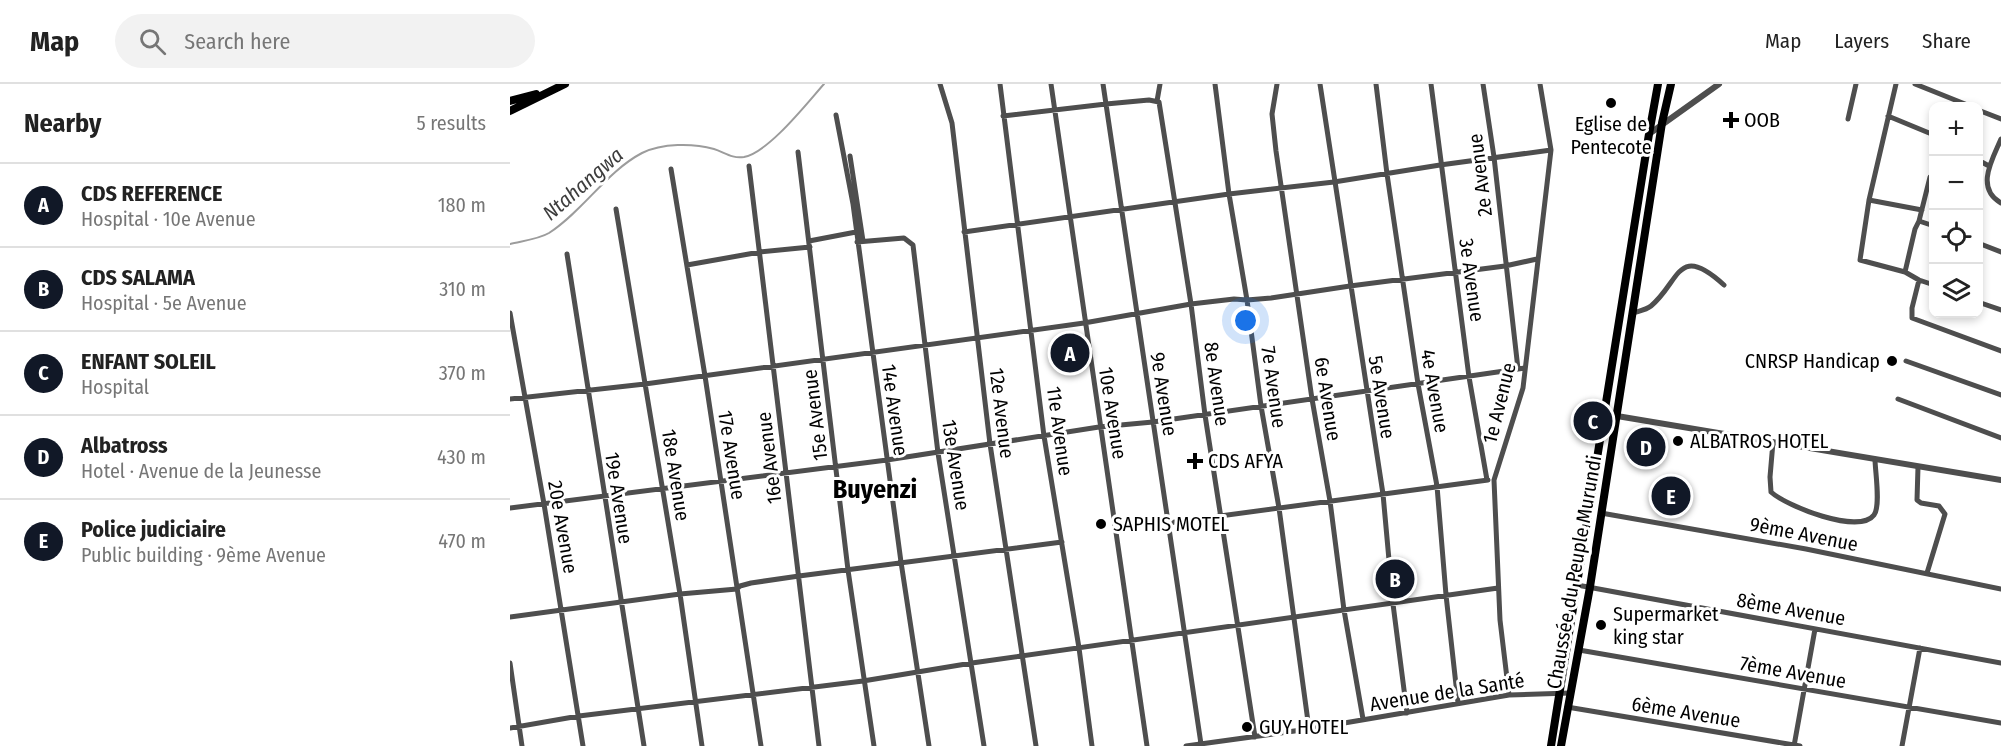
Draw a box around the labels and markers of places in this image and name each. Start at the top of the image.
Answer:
marker: Eglise de Pentecote [1604,96,1618,110]
place label: OOB [1744,108,1780,132]
marker: OOB [1722,111,1740,129]
place label: Eglise de Pentecote [1570,112,1652,159]
pin: A [1050,330,1090,376]
place label: CNRSP Handicap [1745,349,1880,373]
marker: CNRSP Handicap [1885,354,1899,368]
pin: C [1574,398,1612,444]
pin: D [1626,424,1666,470]
place label: ALBATROS HOTEL [1690,429,1829,453]
marker: ALBATROS HOTEL [1671,434,1685,448]
place label: CDS AFYA [1208,449,1284,473]
marker: CDS AFYA [1186,452,1204,470]
pin: E [1652,474,1690,518]
place label: SAPHIS MOTEL [1113,512,1229,536]
marker: SAPHIS MOTEL [1094,517,1108,531]
pin: B [1376,556,1414,602]
place label: Supermarket king star [1613,602,1719,649]
marker: Supermarket king star [1594,618,1608,632]
place label: GUY HOTEL [1259,715,1348,739]
marker: GUY HOTEL [1240,720,1254,734]

